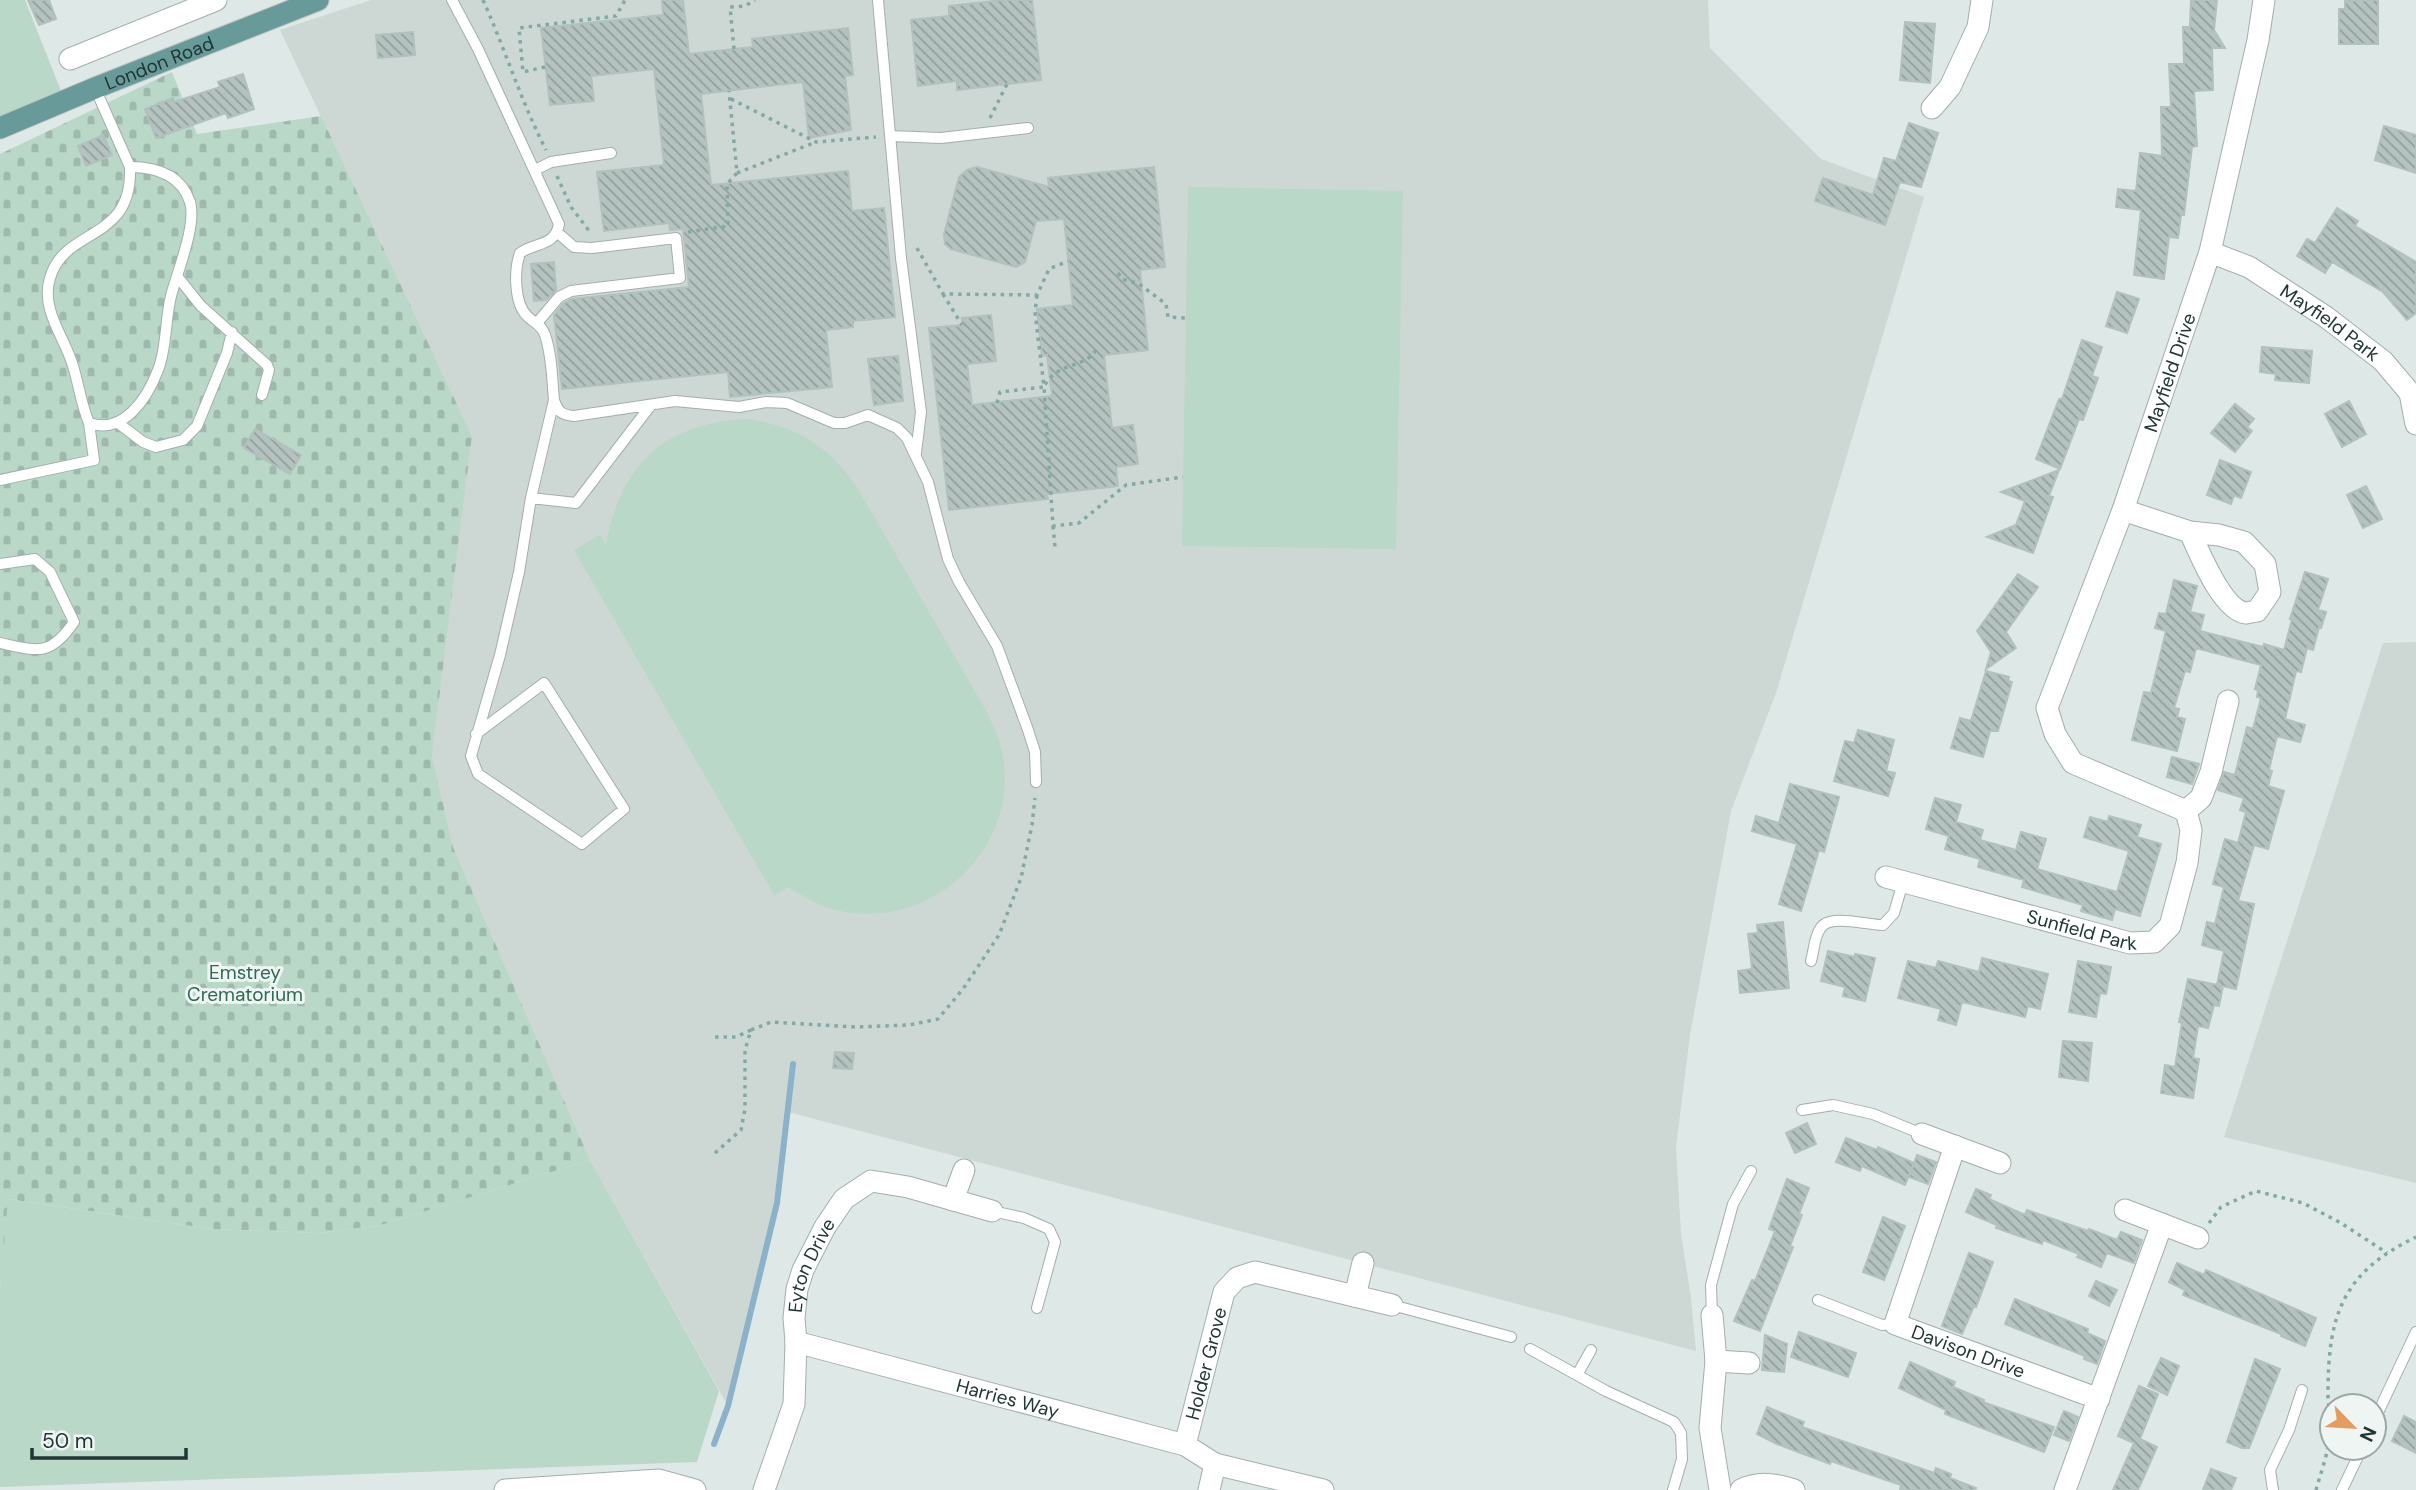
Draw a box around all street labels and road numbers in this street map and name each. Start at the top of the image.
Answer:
street label: London Road [101,30,217,95]
street label: Mayfield Park [2276,278,2385,367]
street label: Mayfield Drive [2138,309,2201,435]
street label: Sunfield Park [2024,903,2138,956]
street label: Eyton Drive [782,1213,840,1314]
street label: Holder Grove [1179,1305,1232,1423]
street label: Davison Drive [1908,1319,2029,1383]
street label: Harries Way [954,1372,1062,1424]

